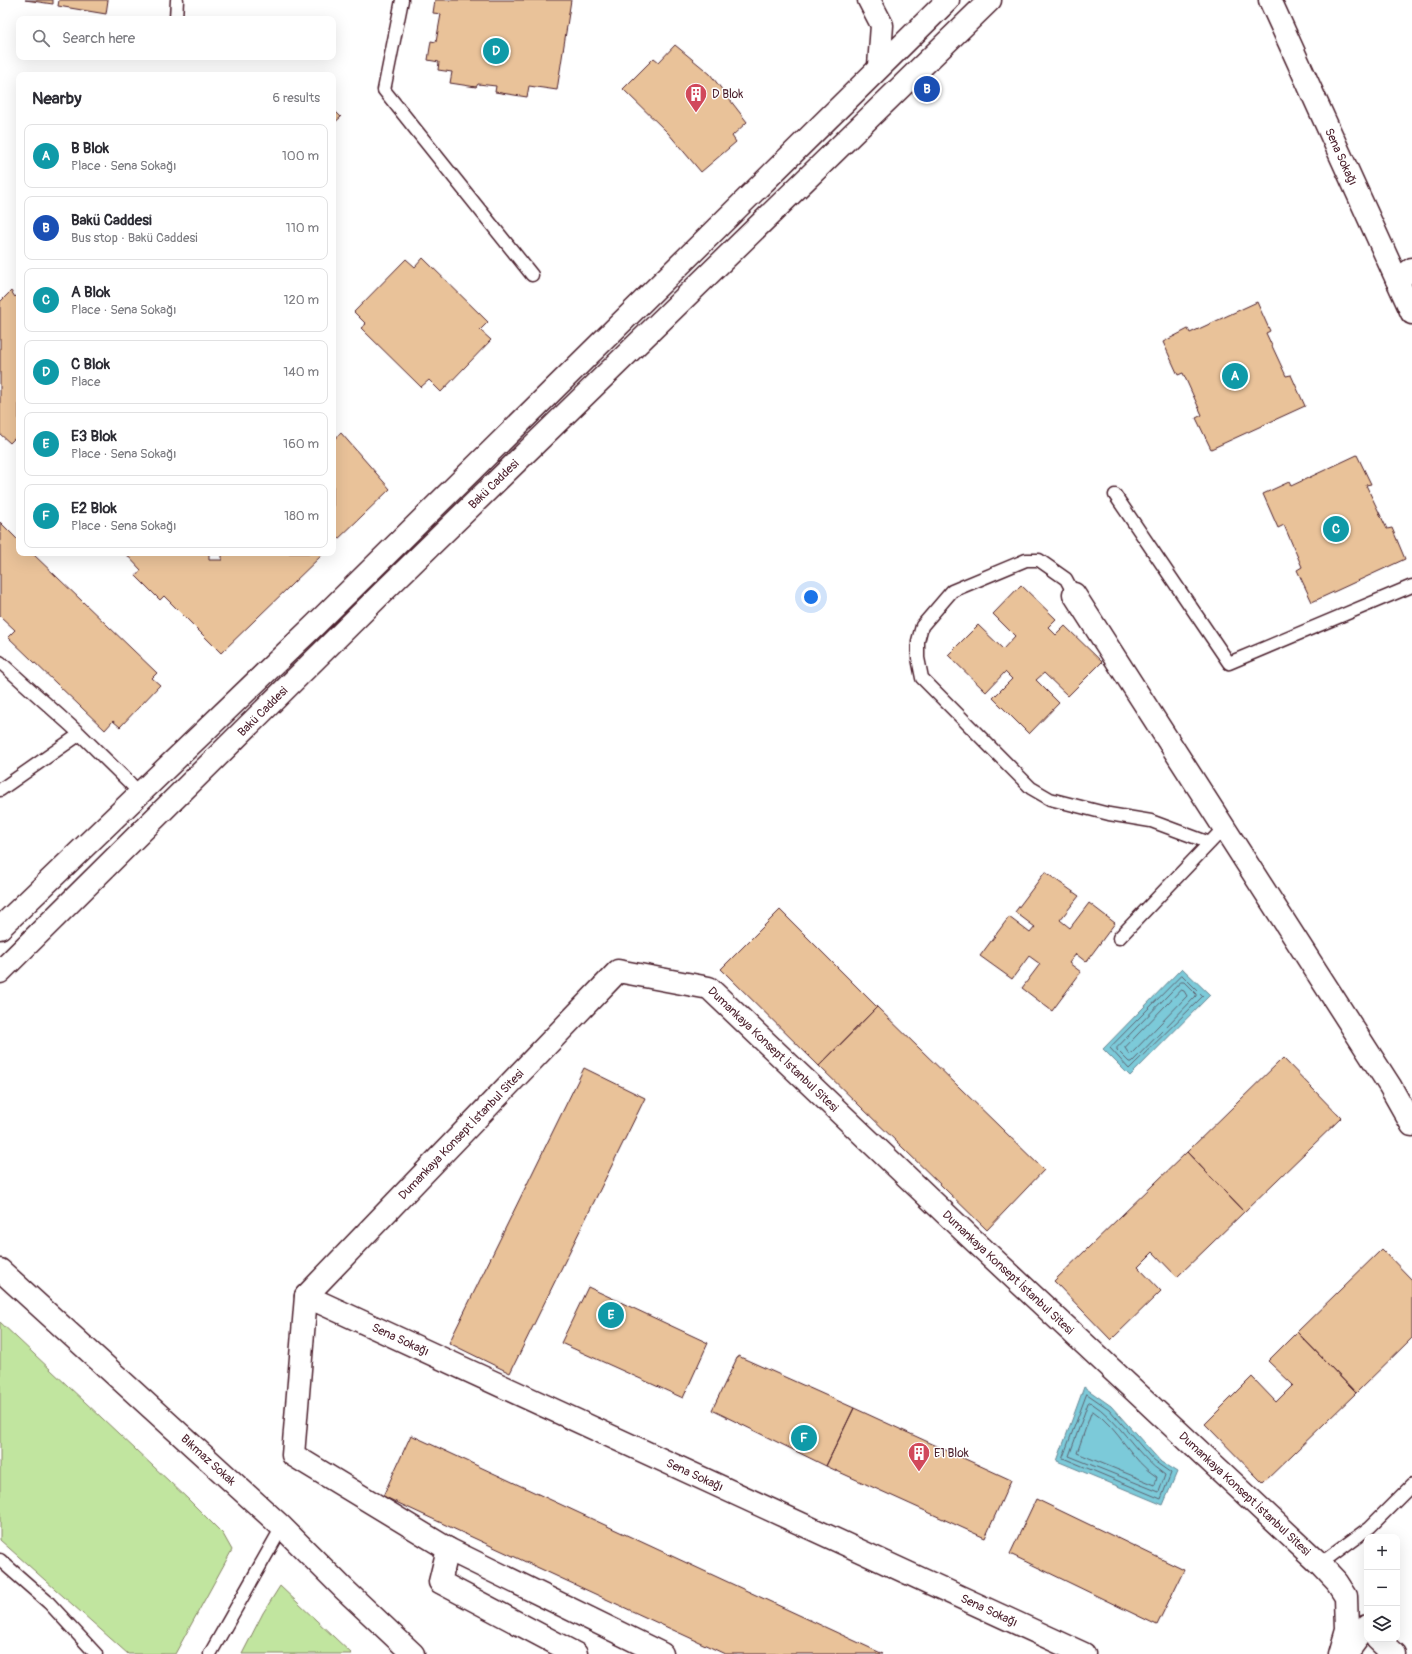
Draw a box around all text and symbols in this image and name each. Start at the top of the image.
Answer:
search box [16,16,336,60]
icon: search [30,27,52,49]
text: Search here [62,29,135,48]
pin: D [483,36,509,66]
pin: B [914,74,940,104]
building icon: D Blok [683,81,709,114]
place label: D Blok [712,87,743,102]
text: Nearby [32,88,81,109]
text: 6 results [273,90,320,106]
street label: Sena Sokağı [1321,126,1360,188]
text: B Blok [71,139,109,158]
text: A [42,148,50,164]
text: 100 m [282,148,319,164]
text: Place · Sena Sokağı [71,158,176,174]
text: Bakü Caddesi [71,211,152,230]
text: B [42,220,50,236]
text: 110 m [286,220,319,236]
text: Bus stop · Bakü Caddesi [71,230,198,246]
text: A Blok [71,283,110,302]
text: C [42,292,50,308]
text: 120 m [283,292,319,308]
text: Place · Sena Sokağı [71,302,176,318]
text: C Blok [71,355,110,374]
pin: A [1222,361,1248,391]
text: D [42,364,50,380]
text: 140 m [283,364,319,380]
text: Place [71,374,100,390]
text: E3 Blok [71,427,117,446]
text: E [43,436,49,452]
text: 160 m [283,436,319,452]
text: Place · Sena Sokağı [71,446,176,462]
street label: Bakü Caddesi [466,457,522,512]
text: E2 Blok [71,499,117,518]
text: F [42,508,50,524]
text: 180 m [284,508,319,524]
pin: C [1323,514,1349,544]
text: Place · Sena Sokağı [71,518,176,534]
your location [801,587,821,607]
street label: Bakü Caddesi [235,684,291,740]
street label: Dumankaya Konsept İstanbul Sitesi [704,984,841,1115]
street label: Dumankaya Konsept İstanbul Sitesi [395,1067,527,1203]
street label: Dumankaya Konsept İstanbul Sitesi [939,1208,1077,1338]
pin: E [598,1300,624,1330]
street label: Sena Sokağı [369,1320,431,1360]
pin: F [791,1423,817,1453]
street label: Dumankaya Konsept İstanbul Sitesi [1176,1429,1313,1559]
street label: Bıkmaz Sokak [177,1431,239,1489]
building icon: E1 Blok [906,1440,932,1473]
place label: E1 Blok [934,1446,969,1461]
street label: Sena Sokağı [664,1456,726,1495]
map controls [1364,1534,1400,1642]
button: + [1364,1534,1400,1570]
button: − [1364,1570,1400,1606]
street label: Sena Sokağı [958,1591,1020,1630]
button: layers [1364,1606,1400,1642]

